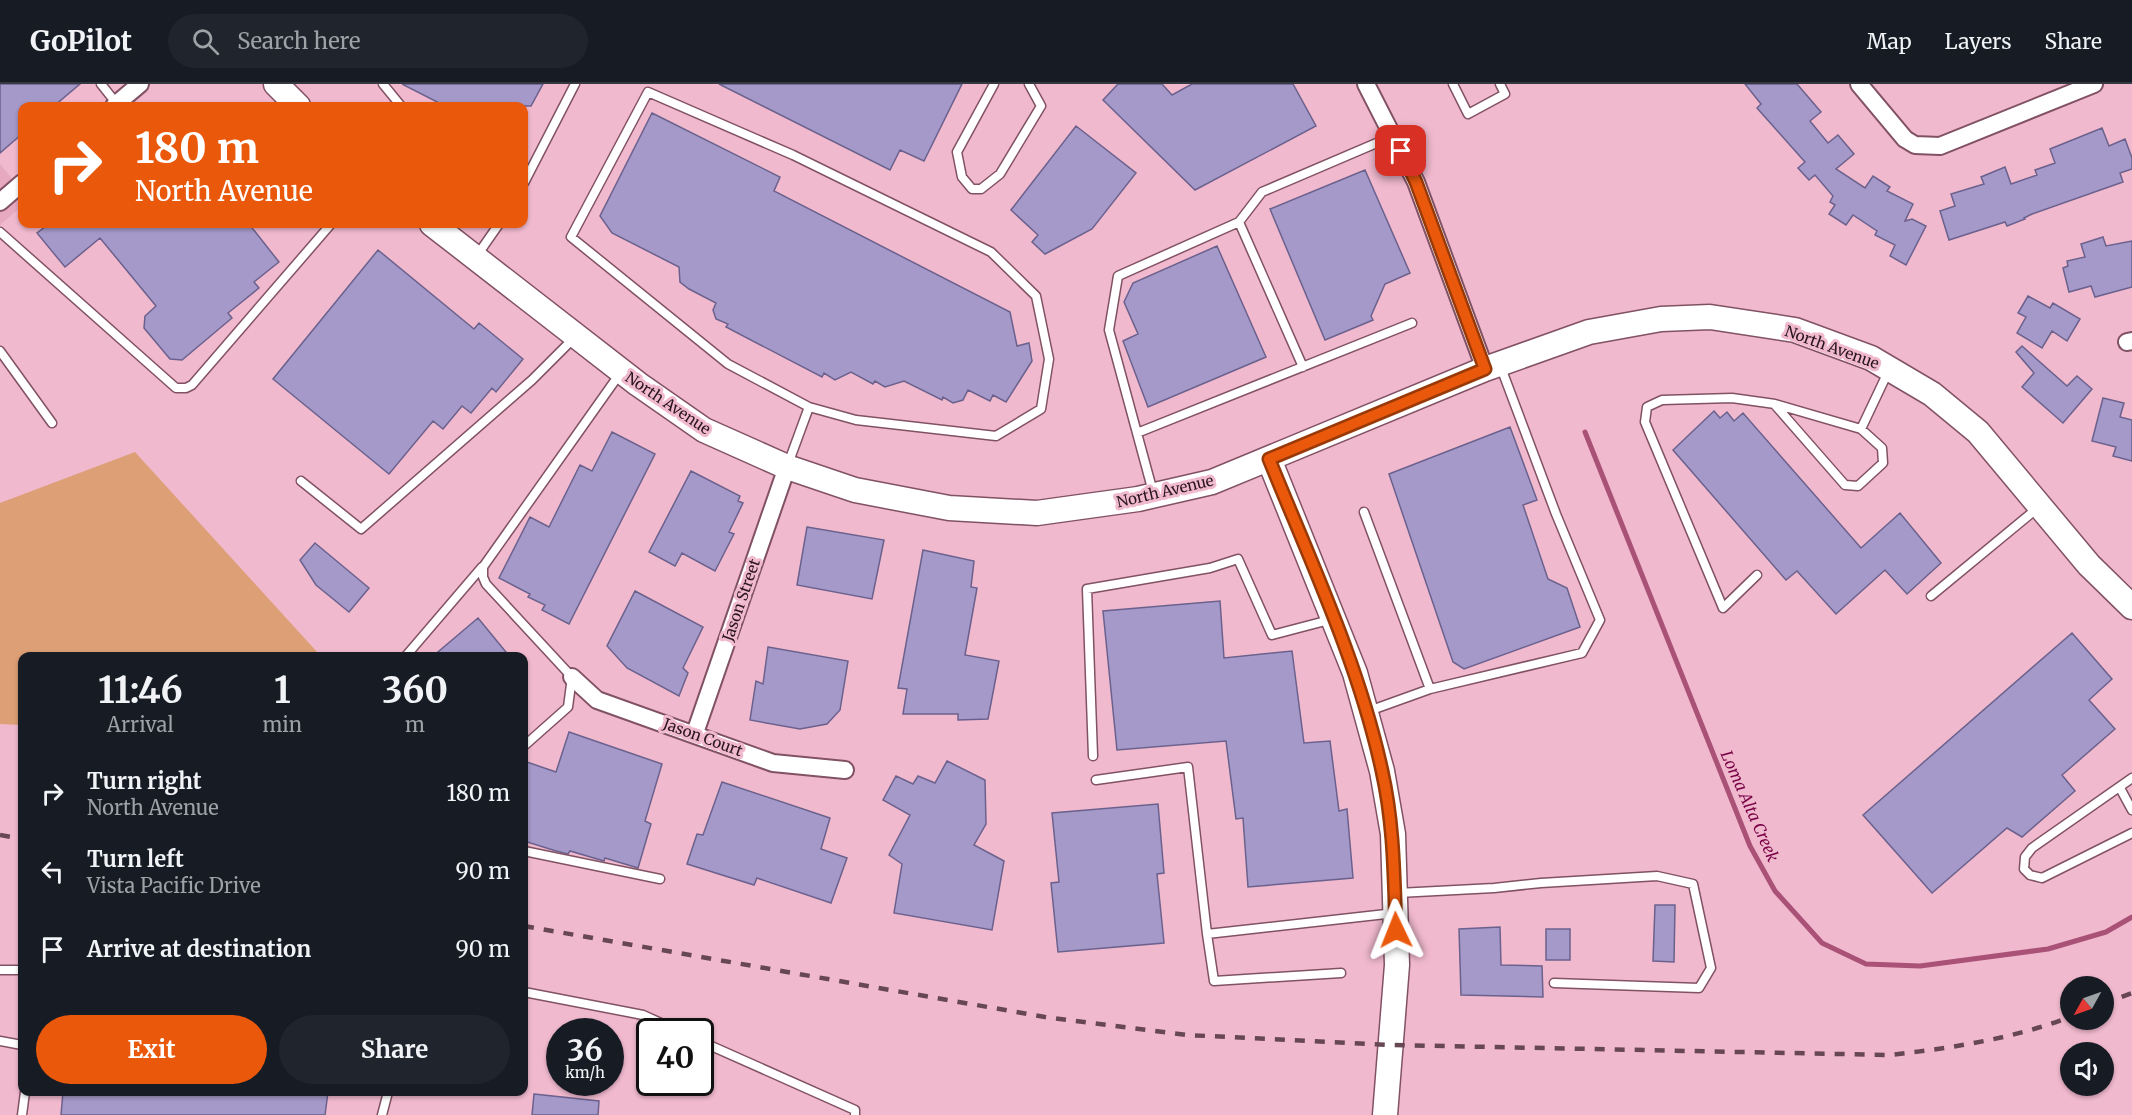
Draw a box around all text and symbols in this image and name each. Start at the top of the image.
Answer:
search box [168,14,588,68]
text: GoPilot [30,23,132,59]
icon: search [189,25,222,58]
text: Search here [237,27,361,55]
text: Map [1867,28,1912,55]
text: Layers [1945,28,2012,55]
text: Share [2045,28,2102,55]
text: 180 m [135,122,259,174]
pin [1375,125,1426,176]
icon: right [36,126,114,204]
icon: arrive [1384,134,1417,167]
text: North Avenue [135,174,313,208]
street label: North Avenue [1782,321,1882,373]
street label: North Avenue [622,368,714,439]
street label: North Avenue [1115,471,1215,511]
street label: Jason Street [718,556,764,645]
text: 11:46 [98,668,183,713]
text: 1 [274,668,291,713]
text: 360 [382,668,448,713]
text: Arrival [107,712,174,737]
text: min [263,712,302,737]
text: m [405,712,425,737]
street label: Jason Court [660,714,745,760]
water label: Loma Alta Creek [1717,747,1784,865]
text: Turn right [87,767,201,795]
icon: right [36,777,69,810]
text: 180 m [446,779,510,807]
text: North Avenue [87,795,219,820]
text: Turn left [87,845,184,873]
icon: left [36,855,69,888]
text: 90 m [455,857,510,885]
text: Vista Pacific Drive [87,873,261,898]
position arrow [1364,898,1428,962]
icon: arrive [36,933,69,966]
text: Arrive at destination [87,935,311,963]
text: 90 m [455,935,510,963]
north arrow [2060,976,2114,1030]
map controls [2060,976,2114,1096]
button: Exit [36,1015,267,1084]
button: Share [279,1015,510,1084]
speed limit sign: 40 [636,1018,714,1096]
text: 36 [567,1031,603,1069]
button: sound [2060,1042,2114,1096]
text: km/h [565,1063,605,1082]

